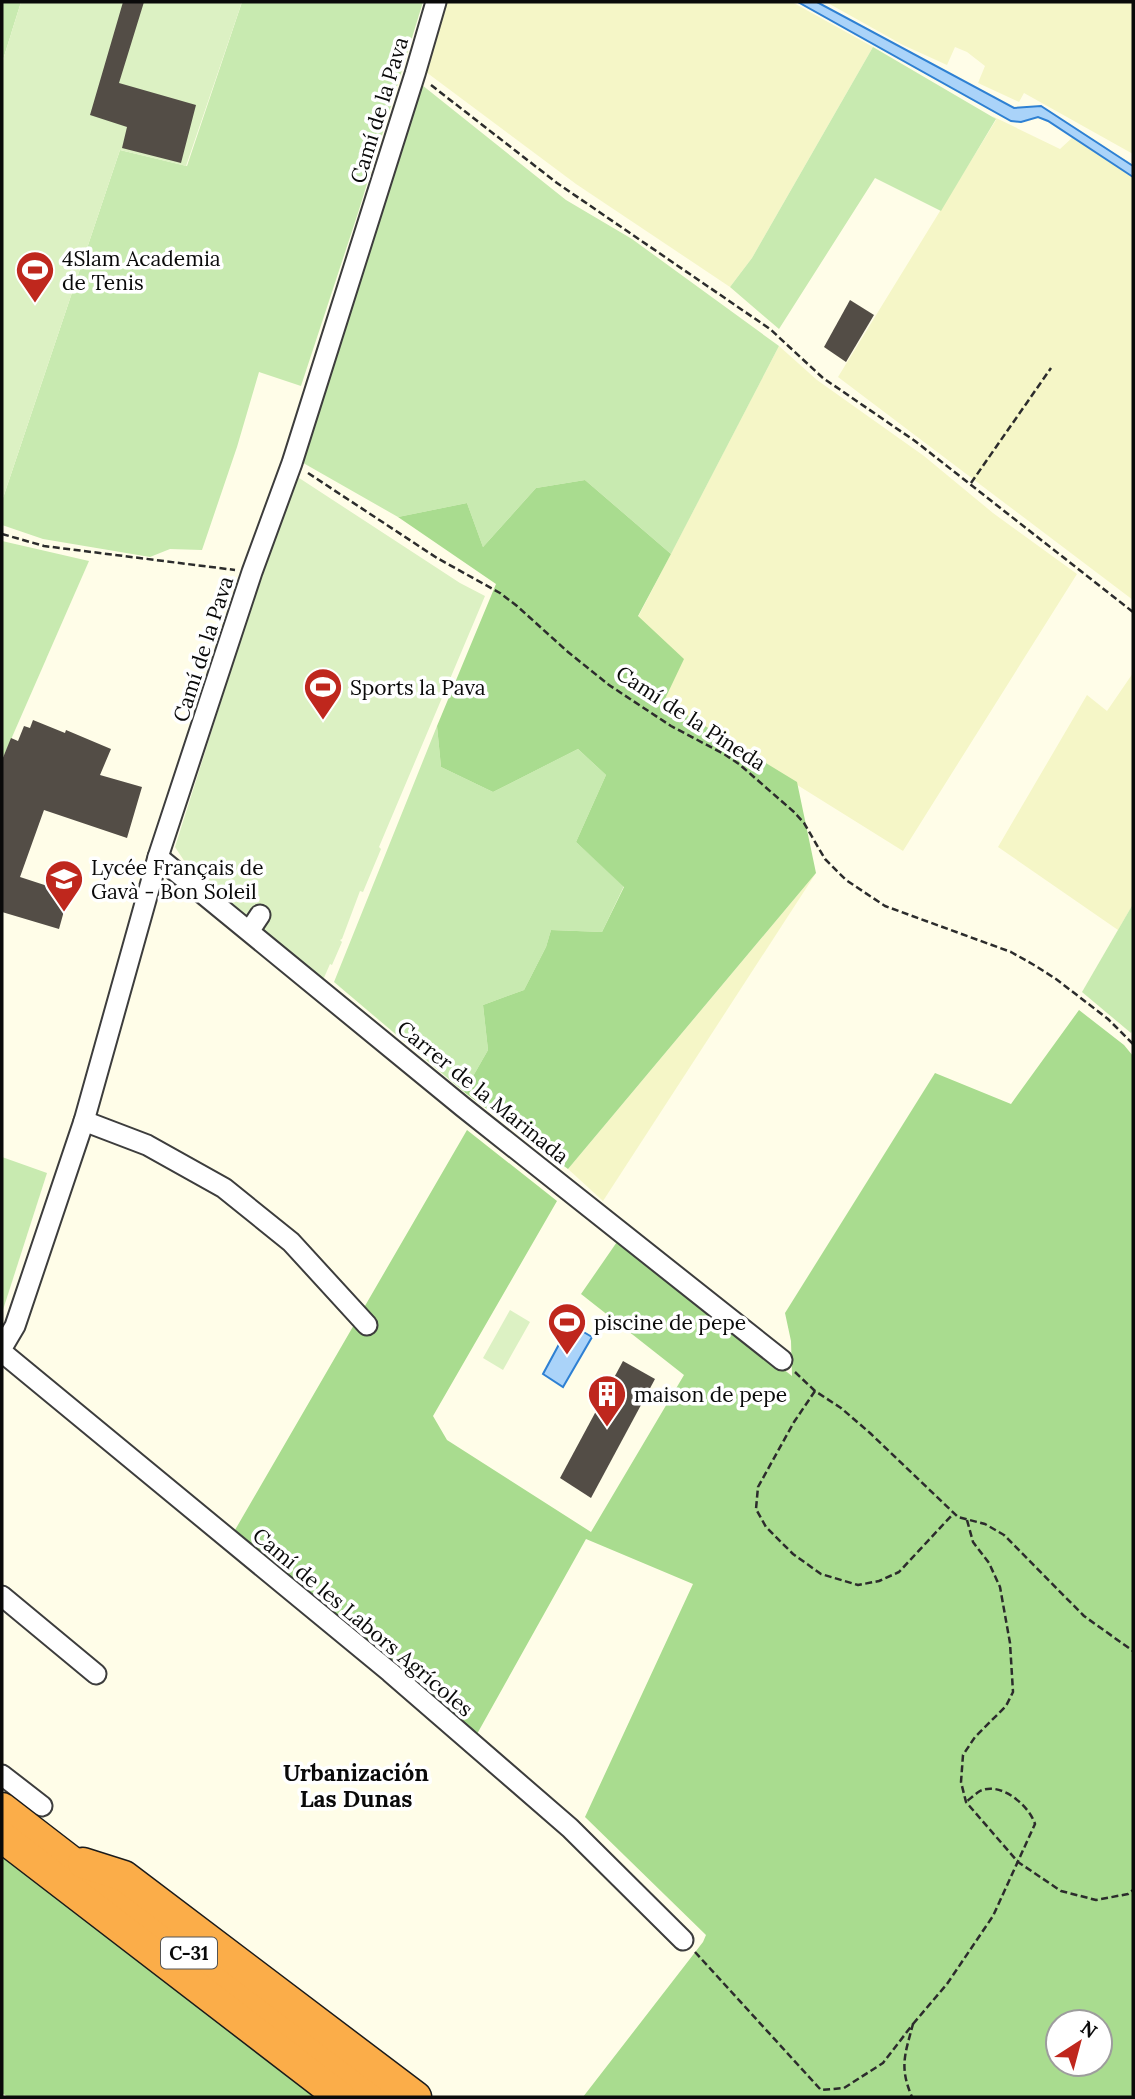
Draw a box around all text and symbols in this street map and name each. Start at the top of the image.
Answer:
street label: Camí de la Pava [344,33,414,186]
place label: 4Slam Academia de Tenis [62,245,221,296]
sports icon: 4Slam Academia de Tenis [14,249,56,304]
street label: Camí de la Pava [167,573,239,725]
street label: Camí de la Pineda [611,659,771,777]
sports icon: Sports la Pava [302,666,344,721]
place label: Sports la Pava [350,674,486,701]
place label: Lycée Français de Gavà - Bon Soleil [91,854,264,905]
school or university icon: Lycée Français de Gavà - Bon Soleil [43,858,85,913]
street label: Carrer de la Marinada [392,1014,574,1170]
sports icon: piscine de pepe [546,1301,588,1356]
place label: piscine de pepe [594,1309,746,1336]
building icon: maison de pepe [586,1373,628,1428]
place label: maison de pepe [634,1381,787,1408]
street label: Camí de les Labors Agrícoles [247,1522,479,1722]
district label: Urbanización Las Dunas [283,1758,429,1813]
road number: C-31 [161,1938,217,1968]
north arrow [1044,2008,1114,2078]
text: N [1076,2015,1102,2043]

